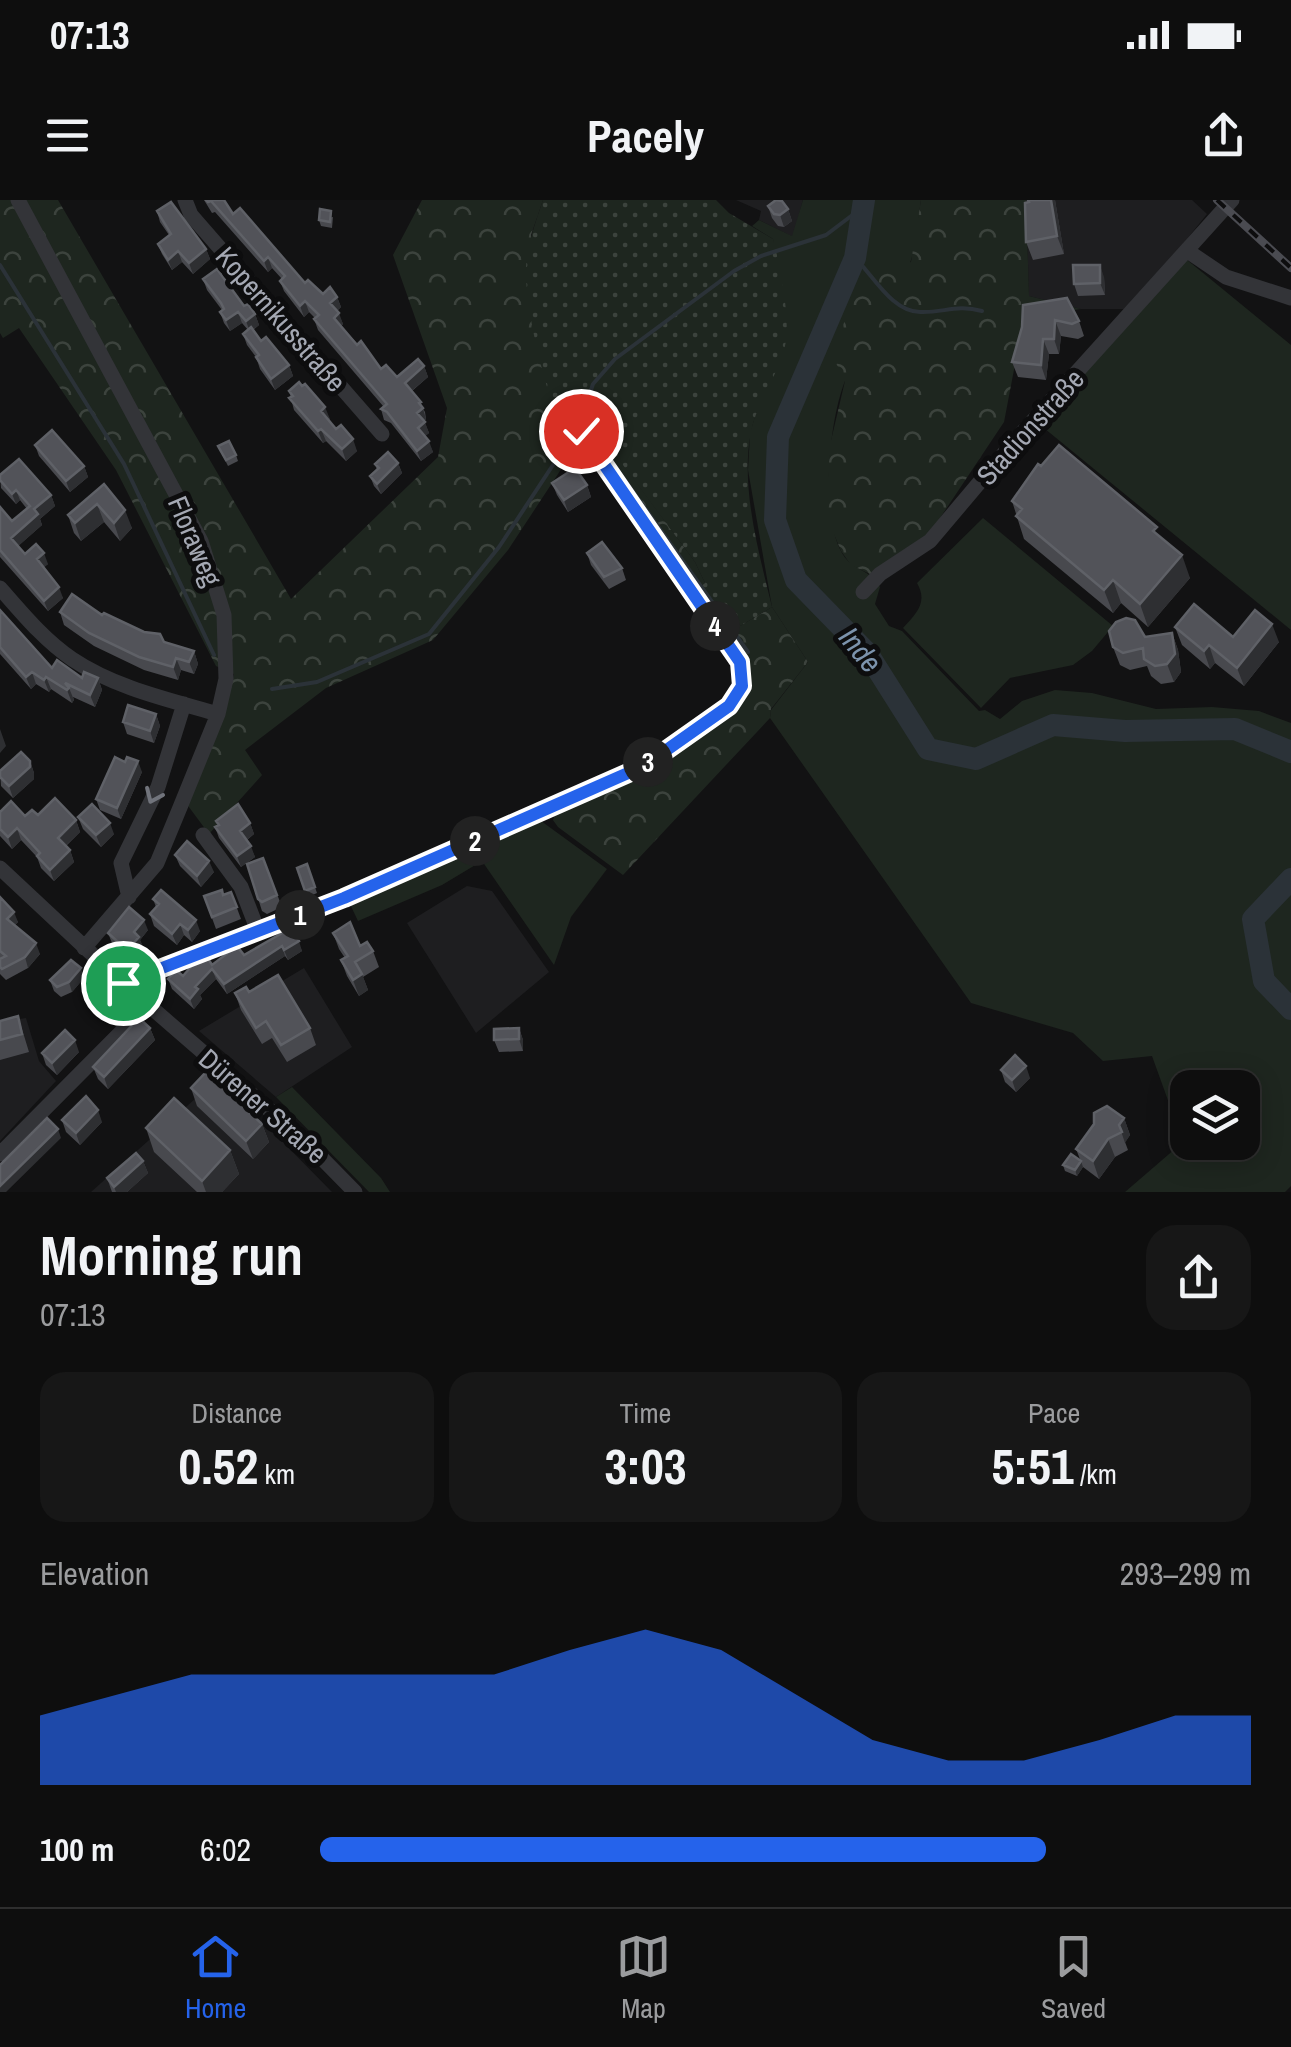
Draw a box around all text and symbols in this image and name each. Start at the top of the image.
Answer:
text: 07:13 [50,10,130,61]
text: Pacely [587,105,704,166]
icon: menu [40,108,95,163]
icon: share [1196,108,1251,163]
street label: Kopernikusstraße [207,238,355,400]
street label: Stadionstraße [968,361,1092,493]
pin [539,389,624,474]
icon: check [554,404,609,459]
street label: Floraweg [159,490,231,592]
pin: 4 [690,601,740,651]
text: 4 [709,607,721,645]
water label: Inde [830,618,891,681]
pin: 3 [623,737,673,787]
text: 3 [642,743,654,781]
one-way arrow [145,786,165,804]
pin: 2 [450,816,500,866]
text: 2 [469,822,481,860]
pin: 1 [275,890,325,940]
text: 1 [294,896,306,934]
pin [81,941,166,1026]
icon: arrive [96,956,151,1011]
street label: Dürener Straße [191,1040,335,1172]
map controls [1170,1070,1260,1160]
button: layers [1170,1070,1260,1160]
text: Morning run [40,1218,303,1292]
button: share [1146,1225,1251,1330]
text: 07:13 [40,1293,106,1336]
text: Distance [192,1394,282,1432]
text: Time [620,1394,671,1432]
text: Pace [1028,1394,1080,1432]
text: 0.52 [178,1432,258,1500]
text: 3:03 [604,1432,687,1500]
text: 5:51 [991,1432,1074,1500]
text: km [258,1455,295,1493]
text: /km [1074,1455,1117,1493]
text: Elevation [40,1552,149,1595]
text: 293–299 m [1120,1552,1251,1595]
text: 100 m [40,1828,114,1871]
text: 6:02 [200,1828,251,1871]
tab: Home [185,1929,246,2027]
tab: Map [616,1929,671,2027]
tab: Saved [1041,1929,1106,2027]

